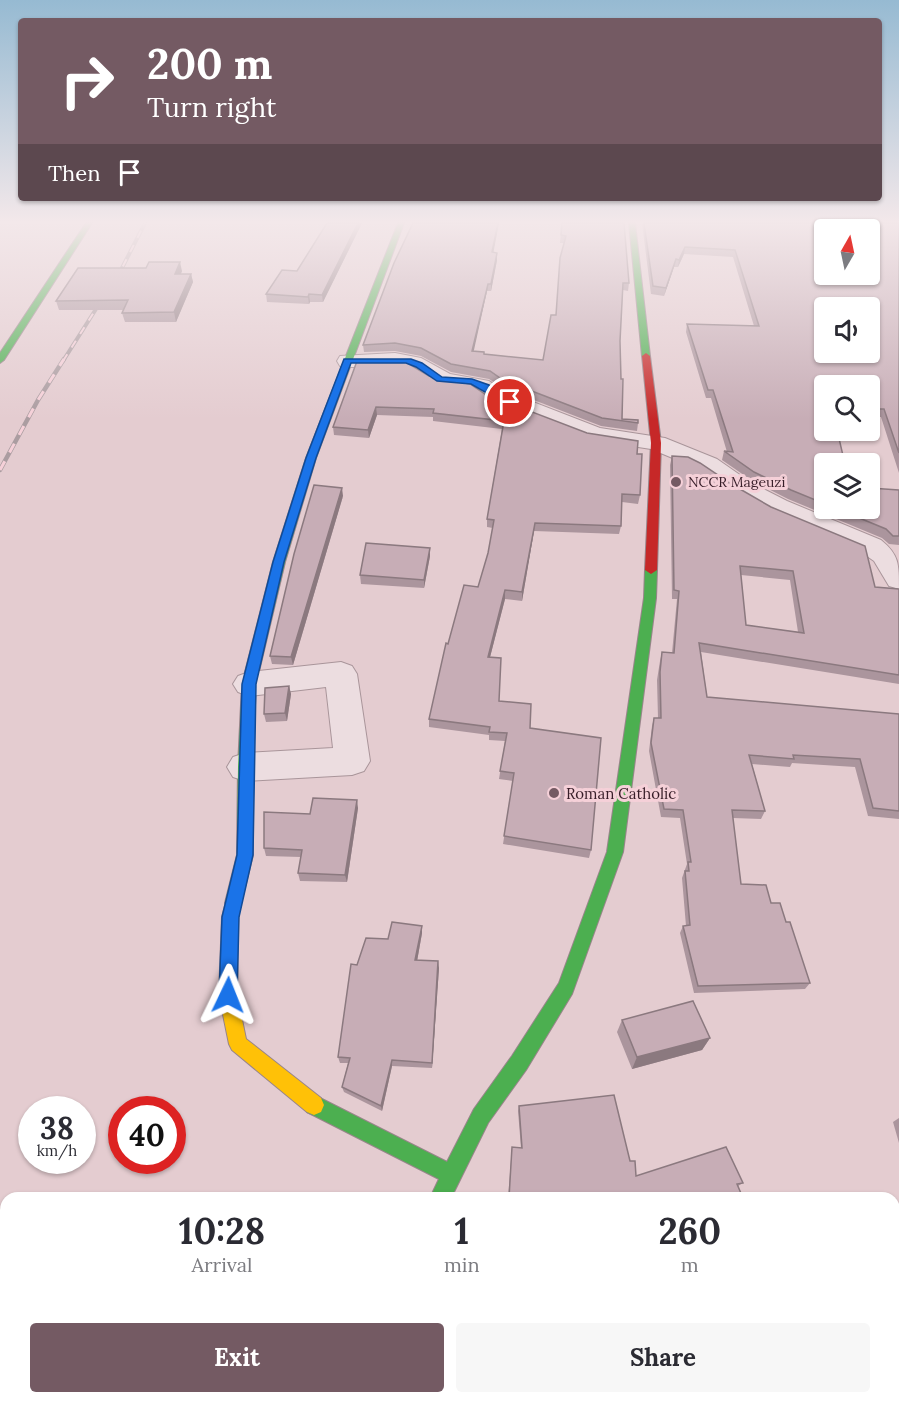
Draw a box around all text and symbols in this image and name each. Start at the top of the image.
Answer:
text: 200 m [147,37,273,91]
icon: right [48,42,126,120]
text: Turn right [147,90,276,124]
icon: arrive [113,156,146,189]
text: Then [48,159,101,187]
north arrow [814,219,880,285]
map controls [814,219,880,519]
button: sound [814,297,880,363]
button: search [814,375,880,441]
pin [484,376,535,427]
icon: arrive [493,385,526,418]
button: layers [814,453,880,519]
place label: NCCR Mageuzi [688,473,785,491]
marker: NCCR Mageuzi [669,475,683,489]
place label: Roman Catholic [566,784,676,803]
marker: Roman Catholic [547,786,561,800]
position arrow [196,963,260,1027]
speed limit sign: 40 [108,1096,186,1174]
text: 38 [40,1109,74,1147]
text: km/h [37,1141,77,1160]
text: 10:28 [179,1208,265,1254]
text: 1 [454,1208,469,1254]
text: 260 [658,1208,721,1254]
text: Arrival [191,1252,253,1277]
text: min [444,1252,480,1277]
text: m [681,1252,699,1277]
button: Exit [30,1323,444,1392]
button: Share [456,1323,870,1392]

